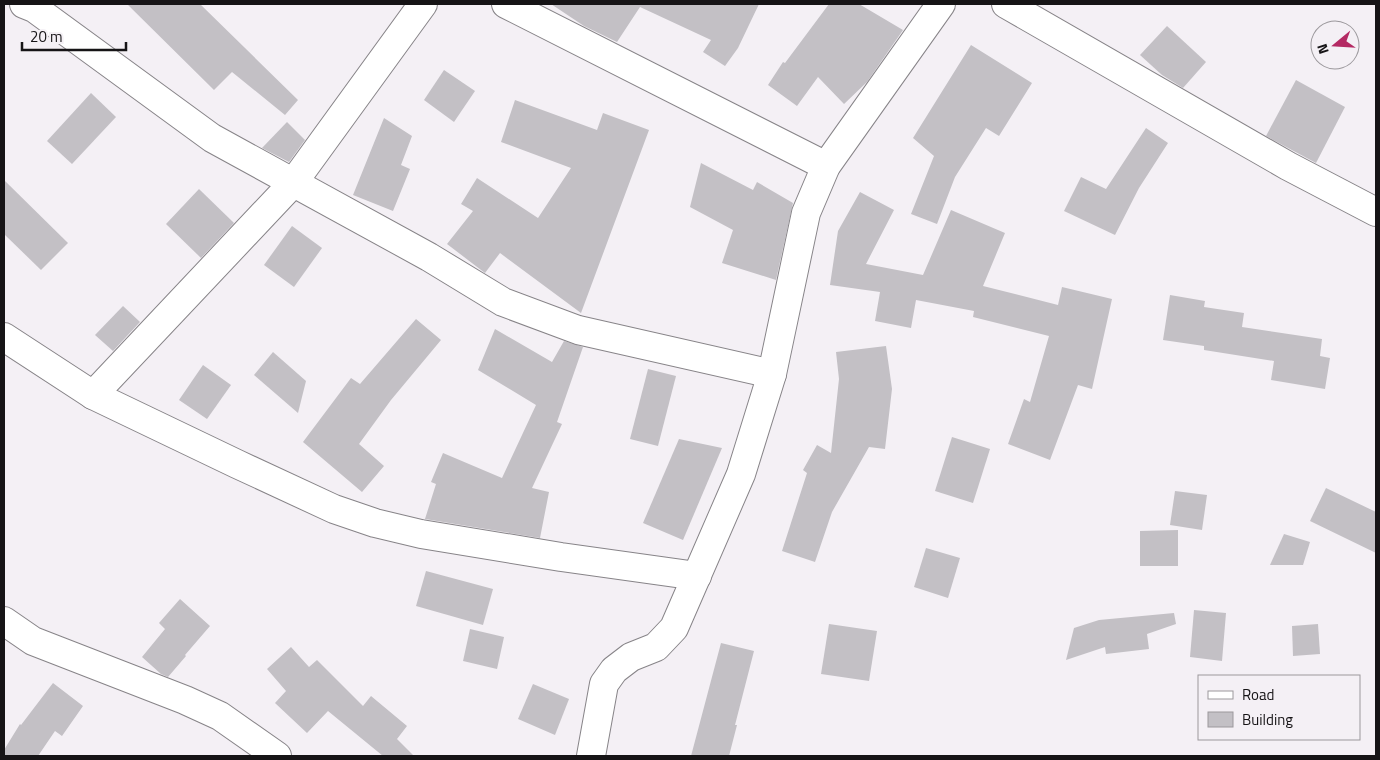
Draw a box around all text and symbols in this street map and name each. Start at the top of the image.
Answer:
scale bar [22,20,126,52]
north arrow [1310,20,1360,70]
text: 20 m [30,25,63,48]
text: N [1311,41,1334,57]
legend [1198,675,1360,740]
text: Road [1242,683,1274,706]
text: Building [1242,708,1293,731]

